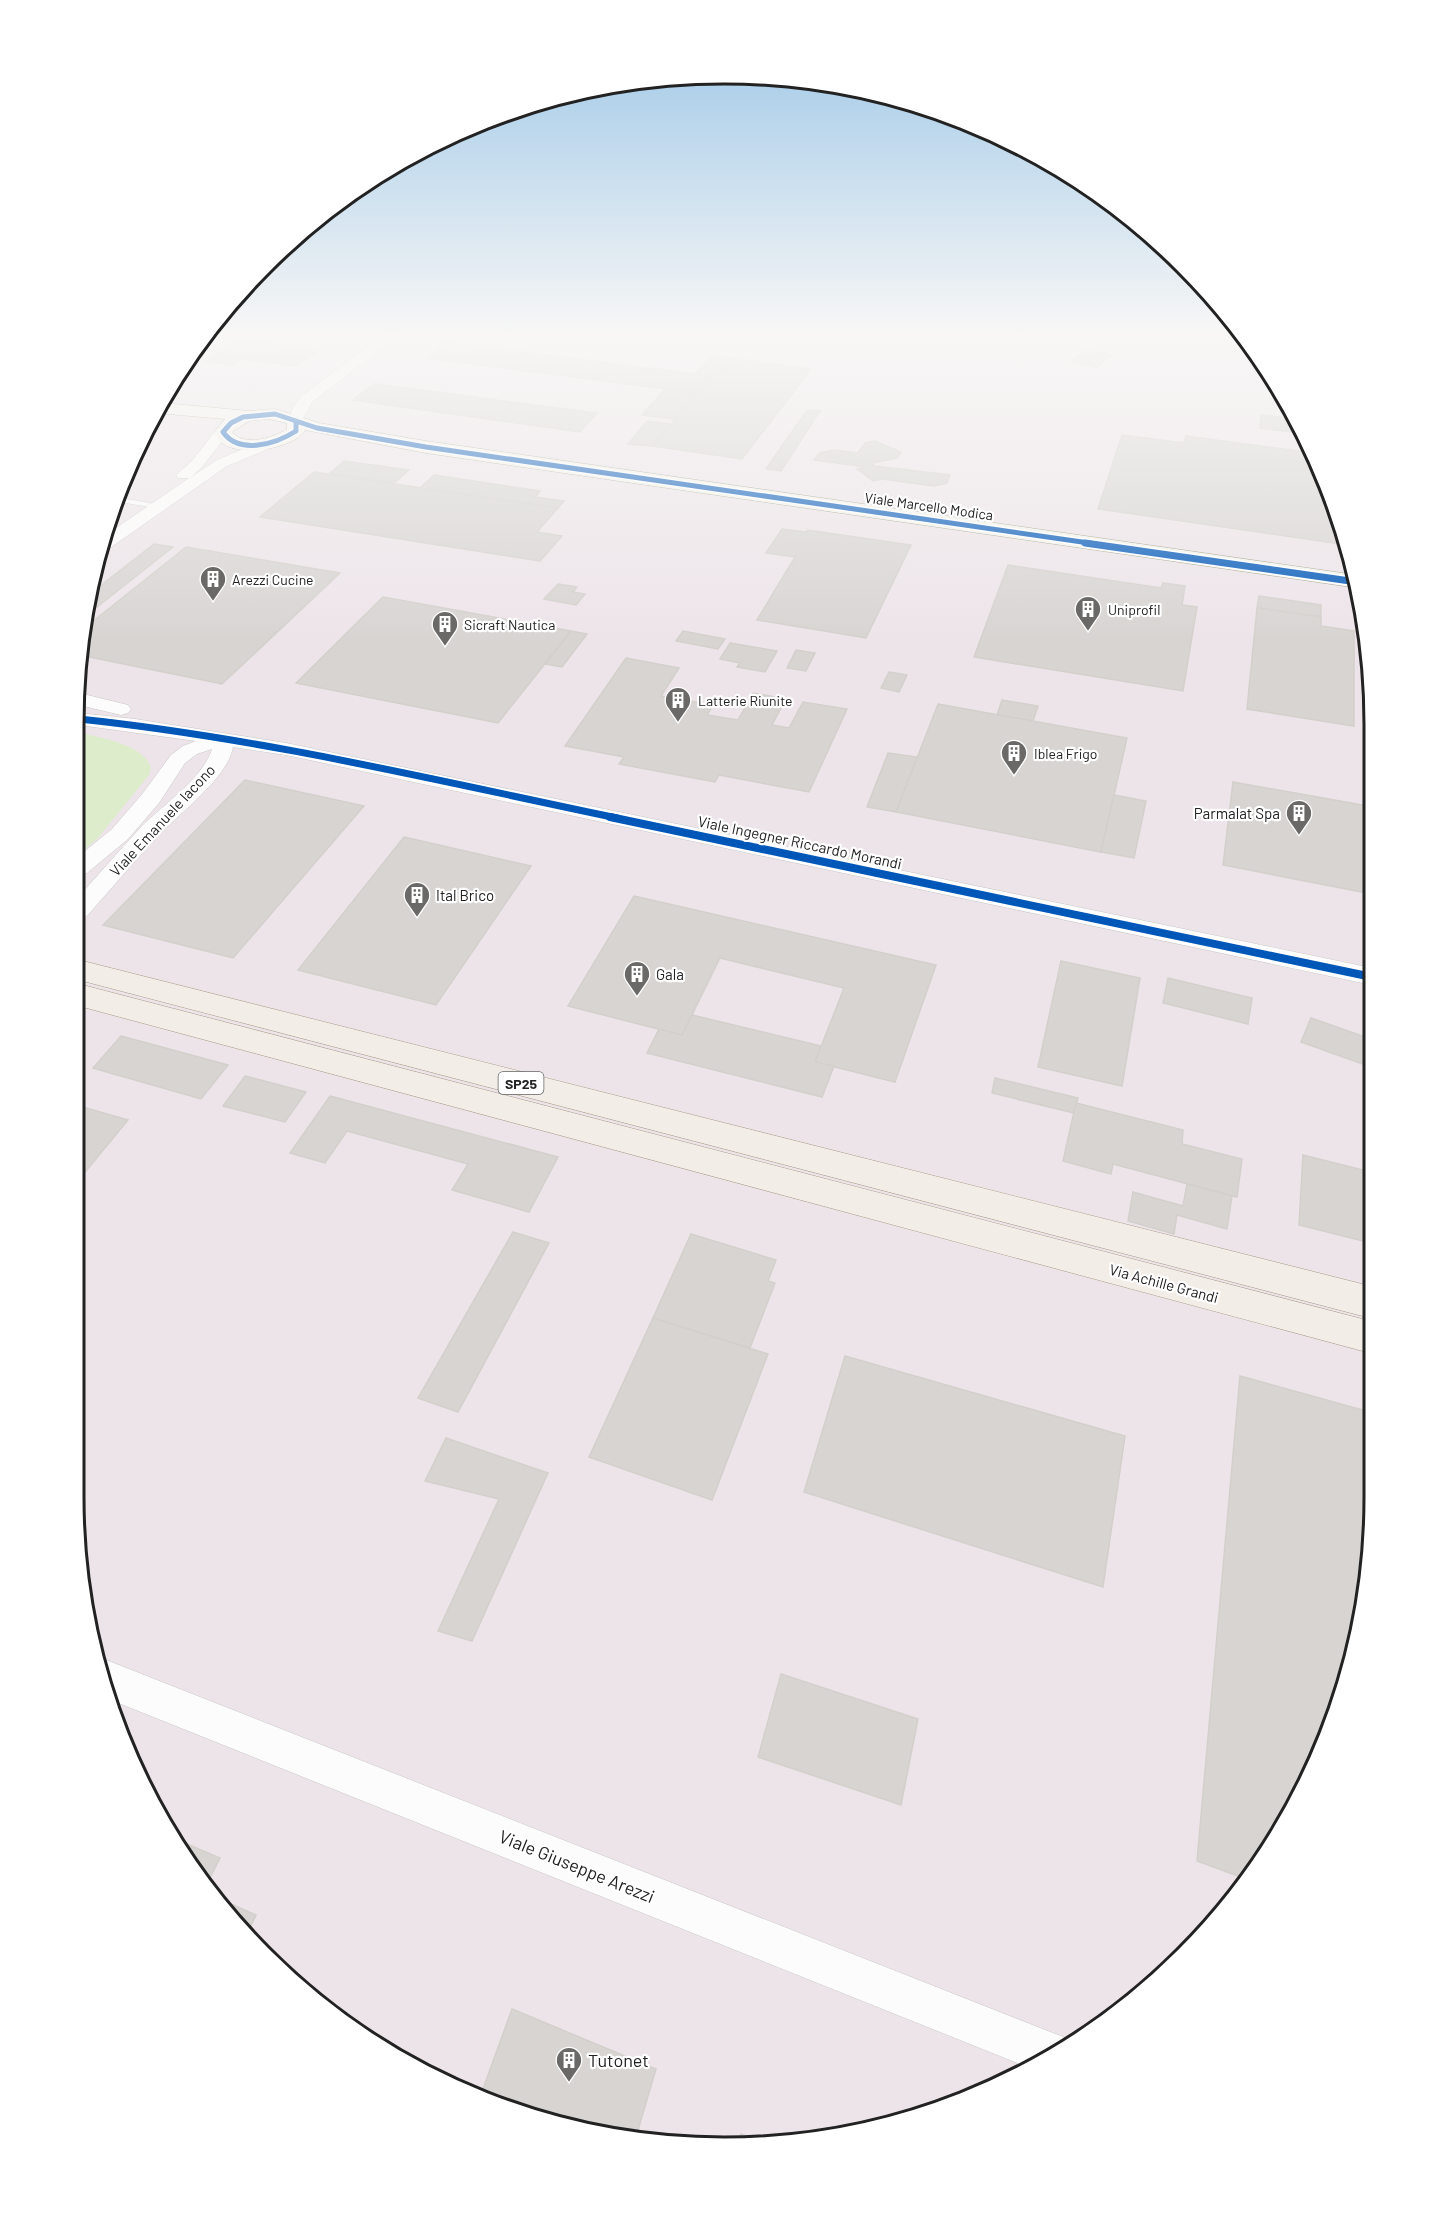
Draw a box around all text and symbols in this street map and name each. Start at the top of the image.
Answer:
street label: Viale Marcello Modica [864,489,994,523]
building icon: Arezzi Cucine [198,564,228,602]
place label: Arezzi Cucine [232,571,314,588]
building icon: Uniprofil [1073,594,1103,632]
place label: Uniprofil [1108,601,1160,618]
building icon: Sicraft Nautica [430,609,460,647]
place label: Sicraft Nautica [464,616,555,633]
building icon: Latterie Riunite [663,685,693,723]
place label: Latterie Riunite [698,692,793,709]
building icon: Iblea Frigo [999,738,1029,776]
place label: Iblea Frigo [1034,745,1097,762]
street label: Viale Emanuele Iacono [106,760,218,880]
building icon: Parmalat Spa [1284,798,1314,836]
place label: Parmalat Spa [1194,804,1280,822]
street label: Viale Ingegner Riccardo Morandi [696,812,904,872]
building icon: Ital Brico [402,880,432,918]
place label: Ital Brico [436,886,494,904]
building icon: Gala [622,959,652,997]
place label: Gala [656,965,684,983]
road number: SP25 [498,1072,544,1094]
street label: Via Achille Grandi [1108,1260,1220,1306]
street label: Viale Giuseppe Arezzi [496,1825,658,1907]
building icon: Tutonet [554,2045,584,2083]
place label: Tutonet [588,2049,649,2071]

